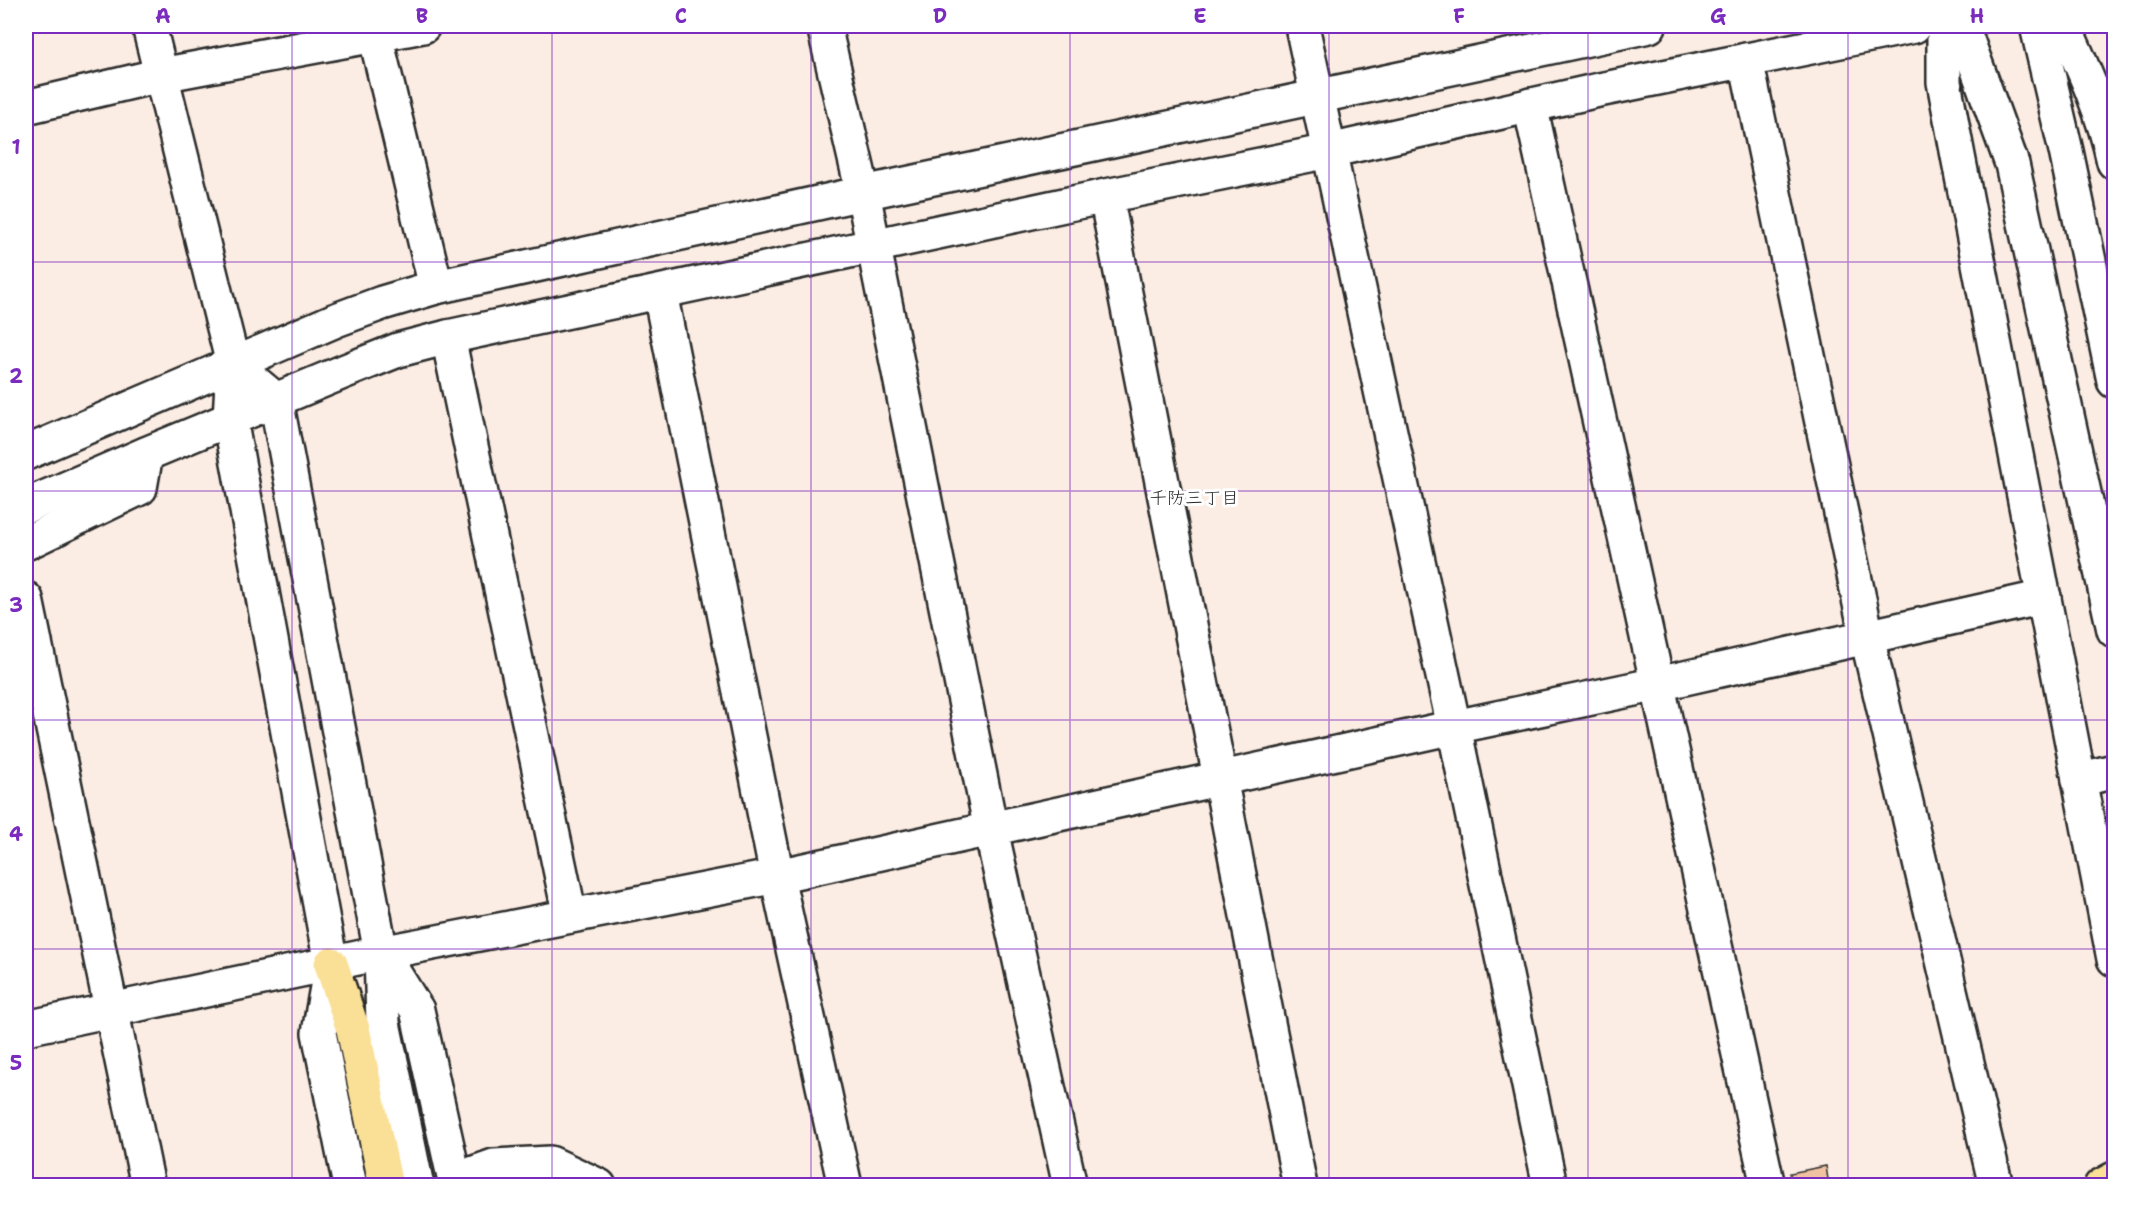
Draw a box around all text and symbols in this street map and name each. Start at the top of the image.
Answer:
text: A [155,3,171,29]
text: B [416,3,428,29]
text: C [675,3,687,29]
text: D [933,3,947,29]
text: E [1193,3,1207,29]
text: F [1453,3,1465,29]
text: G [1710,3,1726,29]
text: H [1970,3,1984,29]
text: 1 [11,134,21,160]
text: 2 [9,363,23,389]
district label: 千防三丁目 [1149,486,1239,510]
text: 3 [9,592,23,618]
text: 4 [9,821,23,847]
text: 5 [10,1050,22,1076]

